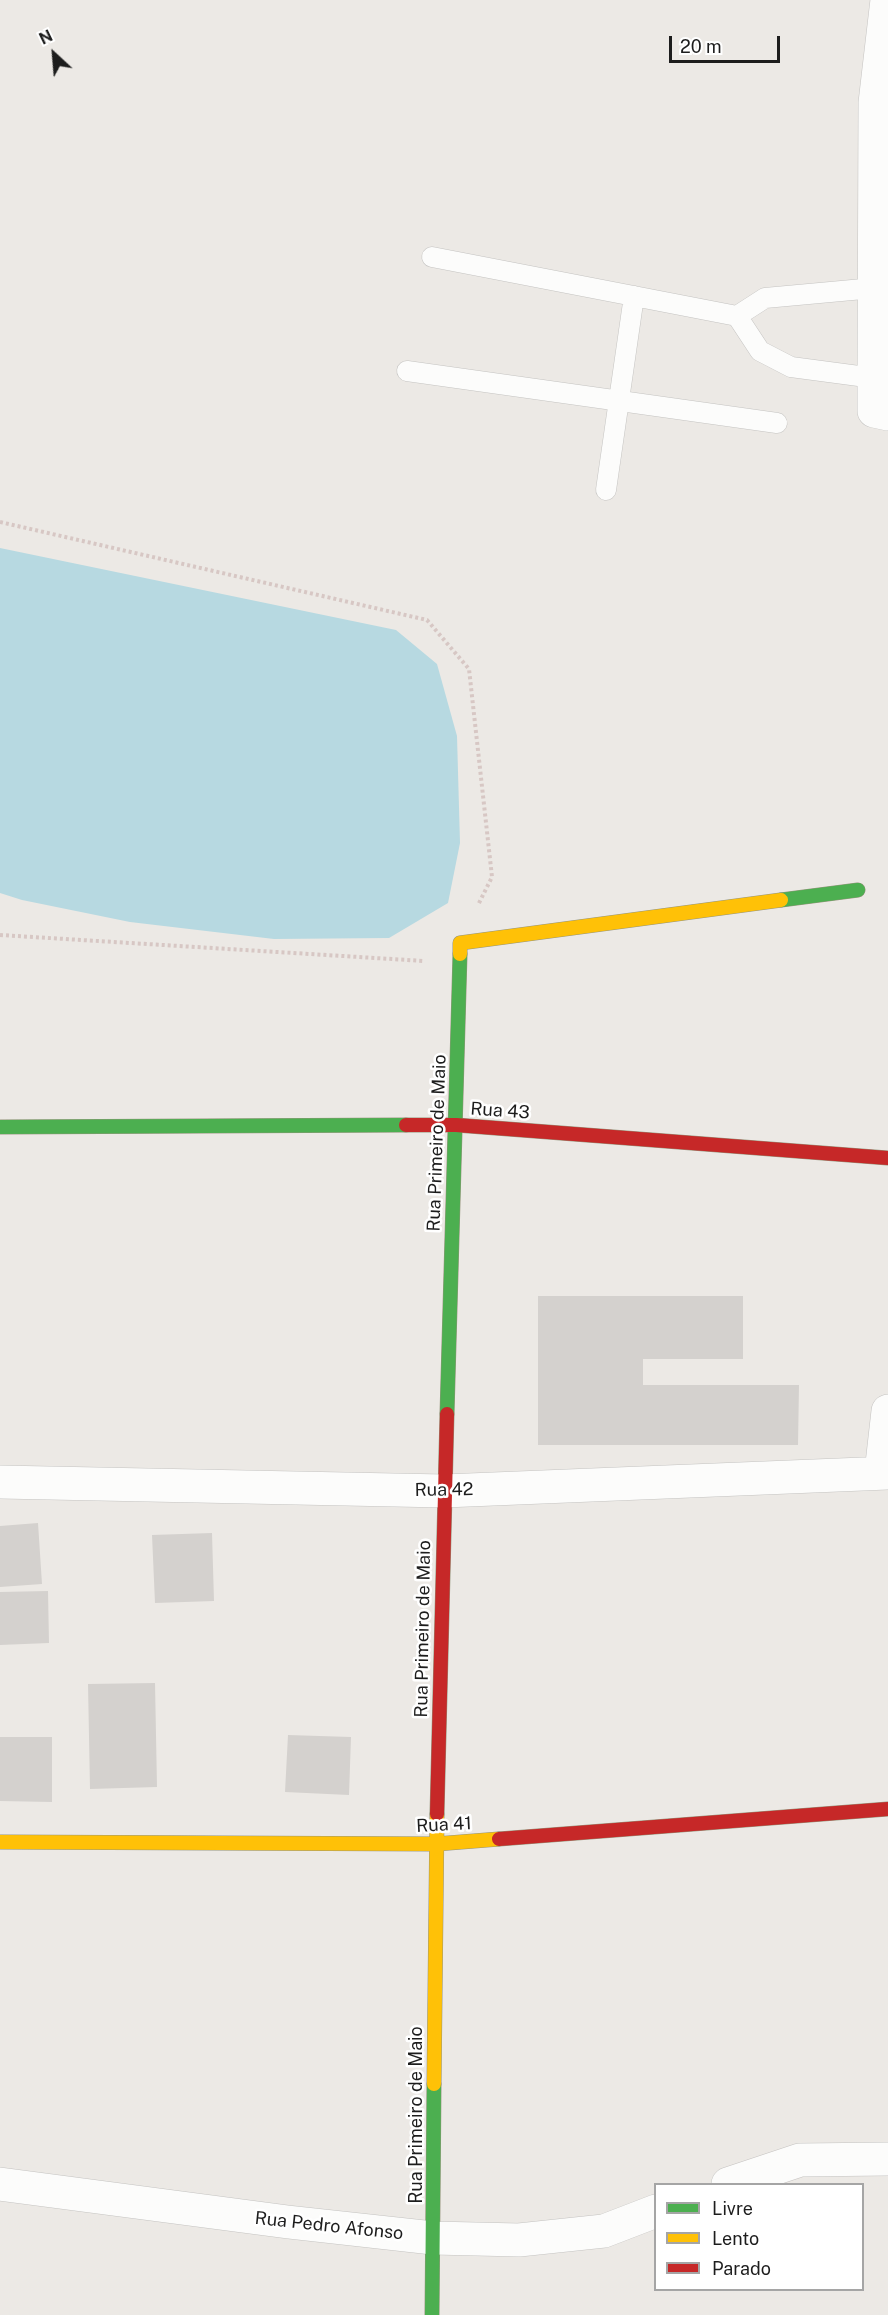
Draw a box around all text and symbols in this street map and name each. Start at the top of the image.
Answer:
north arrow [24,24,84,84]
scale bar [672,24,783,62]
text: N [36,26,56,49]
text: 20 m [680,36,722,57]
street label: Rua Primeiro de Maio [423,1054,451,1232]
street label: Rua 43 [470,1098,530,1124]
street label: Rua 42 [414,1479,474,1501]
street label: Rua Primeiro de Maio [411,1540,435,1718]
street label: Rua 41 [416,1813,472,1837]
street label: Rua Primeiro de Maio [405,2026,427,2204]
legend [654,2183,864,2291]
text: Livre [712,2198,753,2219]
street label: Rua Pedro Afonso [254,2207,404,2245]
text: Lento [712,2228,759,2249]
text: Parado [712,2258,771,2279]

